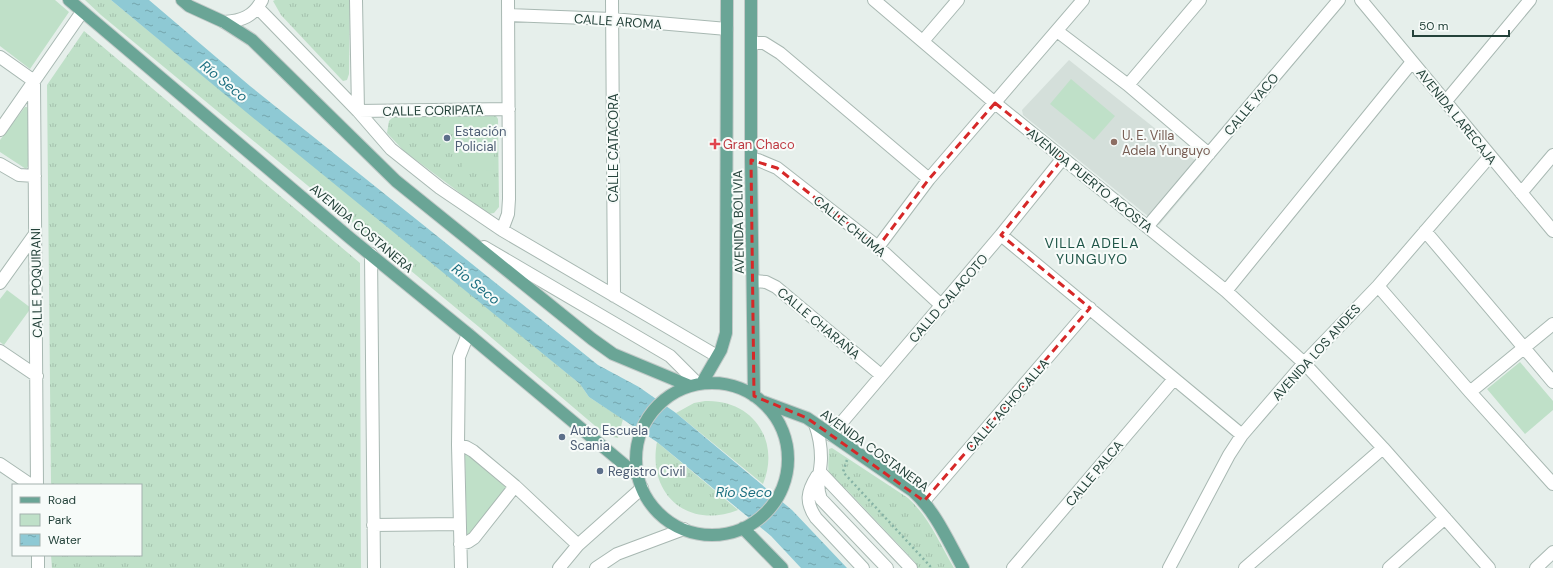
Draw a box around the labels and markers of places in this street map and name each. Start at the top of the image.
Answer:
place label: Estación Policial [455,123,506,155]
place label: U. E. Villa Adela Yunguyo [1122,127,1211,159]
marker: Estación Policial [442,133,452,143]
place label: Gran Chaco [723,136,795,153]
marker: U. E. Villa Adela Yunguyo [1109,137,1119,147]
marker: Gran Chaco [710,139,720,149]
place label: Auto Escuela Scania [570,422,648,454]
marker: Auto Escuela Scania [557,432,567,442]
place label: Registro Civil [608,463,685,480]
marker: Registro Civil [595,466,605,476]

